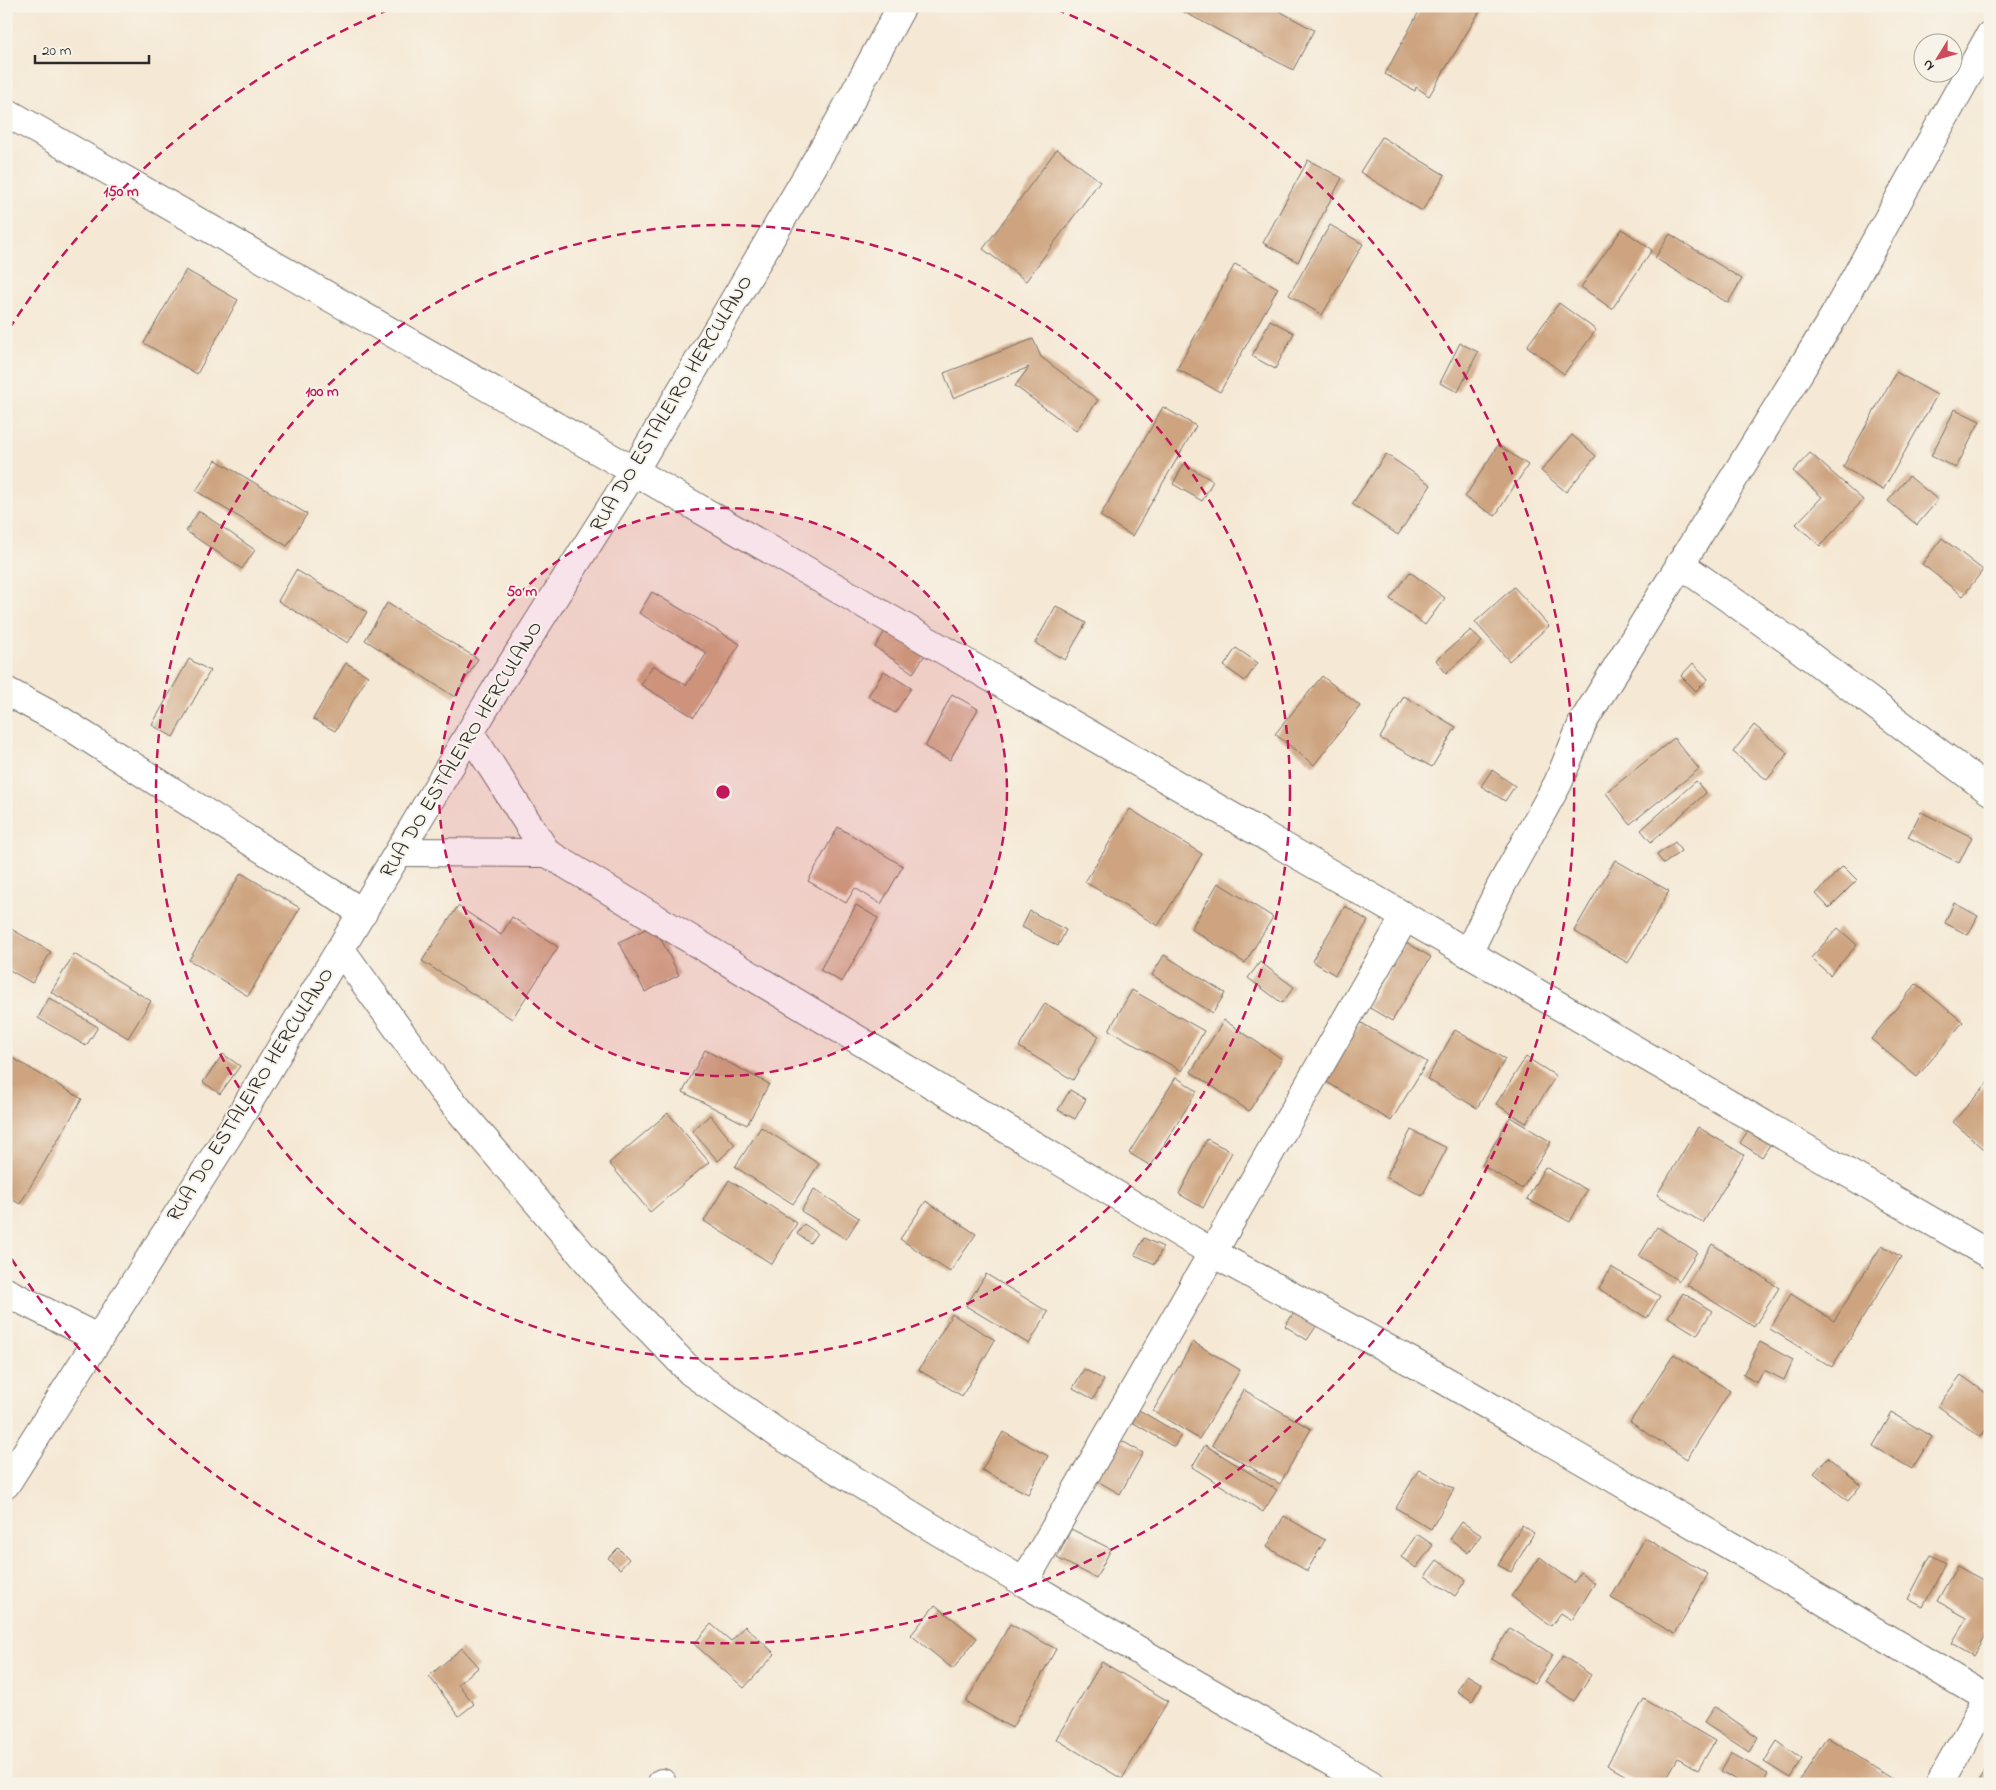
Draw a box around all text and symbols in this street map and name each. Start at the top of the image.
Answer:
scale bar [35,32,149,64]
north arrow [1914,32,1964,82]
text: 20 m [42,40,72,62]
text: N [1918,55,1940,75]
text: 150 m [103,181,139,203]
street label: RUA DO ESTALEIRO HERCULANO [583,270,761,538]
text: 100 m [305,381,339,403]
text: 50 m [507,581,538,603]
street label: RUA DO ESTALEIRO HERCULANO [373,616,551,884]
centre of rings [714,783,732,801]
street label: RUA DO ESTALEIRO HERCULANO [160,962,342,1228]

